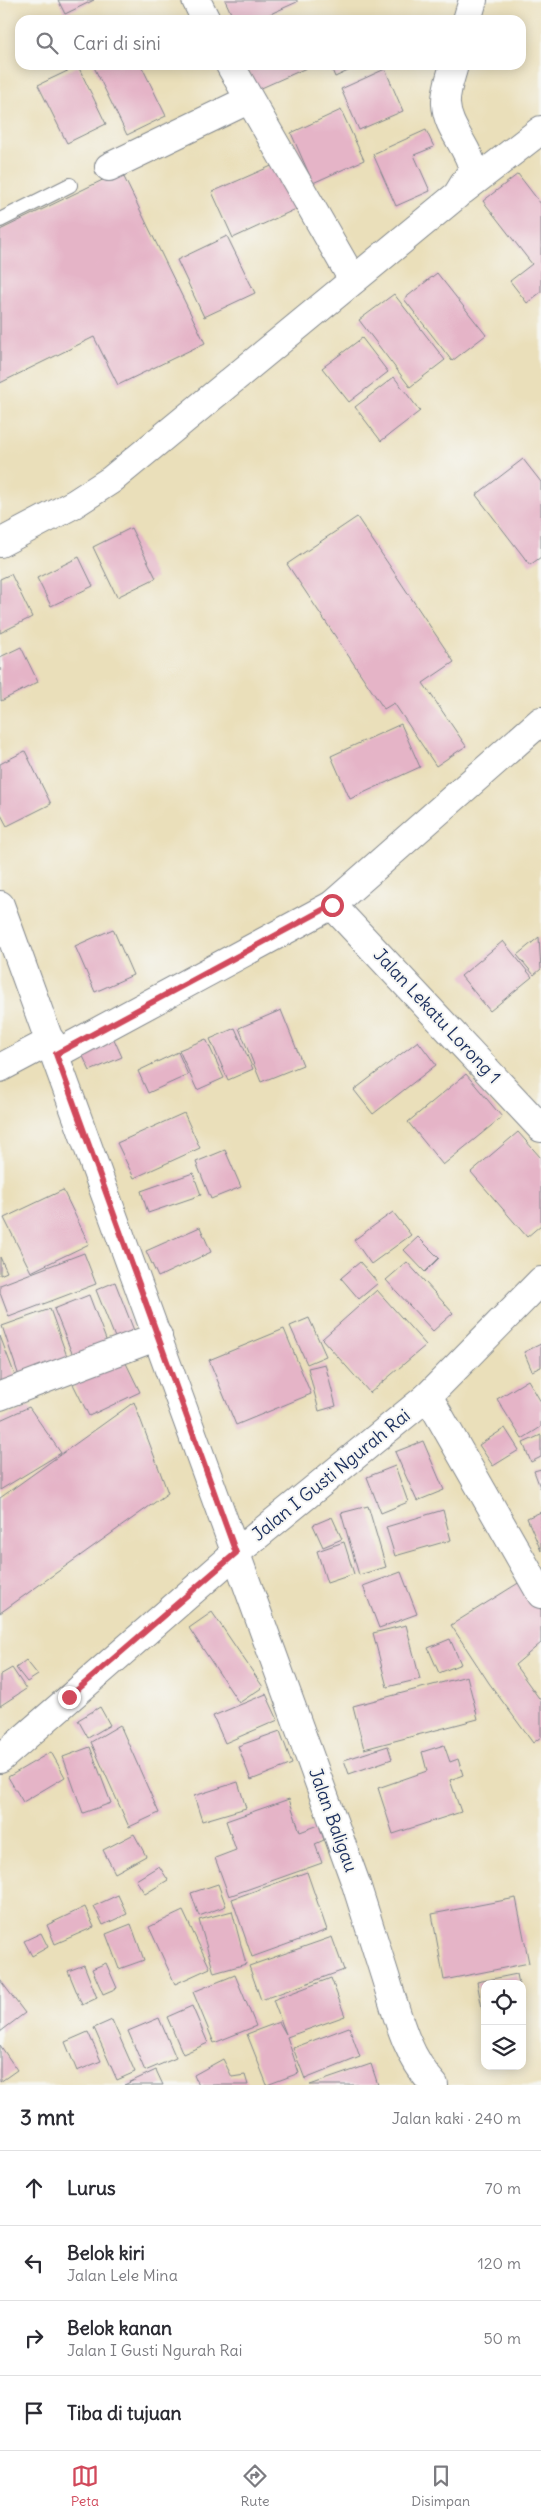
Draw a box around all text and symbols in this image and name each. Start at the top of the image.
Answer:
search box [15,15,526,70]
icon: search [33,29,61,57]
text: Cari di sini [73,31,161,55]
route start [321,894,344,917]
street label: Jalan Lekatu Lorong 1 [369,943,506,1088]
street label: Jalan I Gusti Ngurah Rai [247,1404,415,1546]
route end [58,1686,81,1709]
street label: Jalan Baligau [304,1765,363,1875]
map controls [481,1980,526,2070]
button: locate [481,1980,526,2025]
button: layers [481,2025,526,2070]
text: 3 mnt [20,2104,74,2131]
text: Jalan kaki · 240 m [392,2108,521,2128]
icon: ahead [20,2174,48,2202]
text: Lurus [67,2176,116,2200]
text: 70 m [485,2178,521,2198]
text: Belok kiri [67,2241,145,2265]
icon: left [20,2249,48,2277]
text: 120 m [478,2253,521,2273]
text: Jalan Lele Mina [67,2265,178,2285]
text: Belok kanan [67,2316,172,2340]
icon: right [20,2324,48,2352]
text: 50 m [483,2328,521,2348]
text: Jalan I Gusti Ngurah Rai [67,2340,242,2360]
icon: arrive [20,2399,48,2427]
text: Tiba di tujuan [67,2401,182,2425]
tab: Peta [71,2462,99,2510]
tab: Rute [241,2462,270,2510]
tab: Disimpan [411,2462,470,2510]

